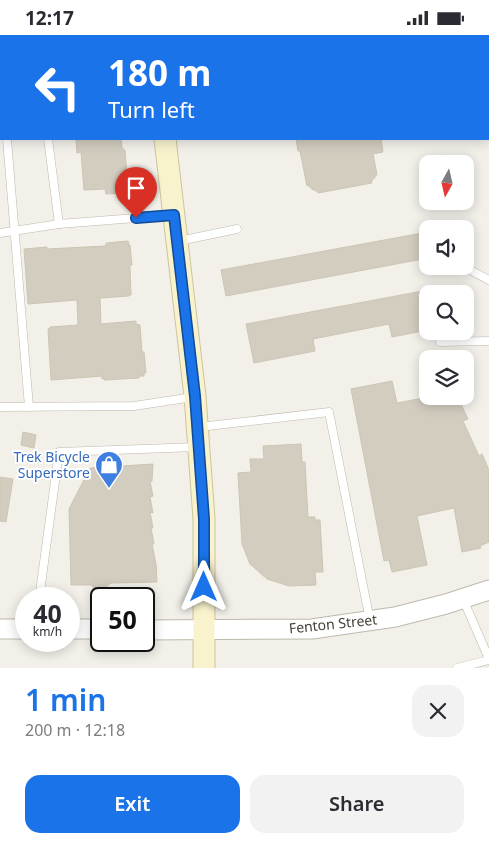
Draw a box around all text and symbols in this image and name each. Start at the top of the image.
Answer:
text: 12:17 [25,5,74,31]
text: 180 m [108,49,211,96]
icon: left [25,55,90,120]
text: Turn left [108,94,195,124]
north arrow [419,155,474,210]
map controls [419,155,474,405]
pin [115,167,157,218]
icon: arrive [122,174,150,202]
button: sound [419,220,474,275]
button: search [419,285,474,340]
button: layers [419,350,474,405]
place label: Trek Bicycle Superstore [14,447,90,482]
shop icon: Trek Bicycle Superstore [94,450,124,489]
position arrow [177,560,229,612]
speed limit sign: 50 [90,587,155,652]
text: 40 [33,596,62,630]
street label: Fenton Street [288,609,378,638]
text: km/h [33,623,62,640]
text: 1 min [25,679,106,720]
button: close [412,685,464,737]
text: 200 m · 12:18 [25,719,125,741]
button: Exit [25,775,240,833]
button: Share [250,775,464,833]

